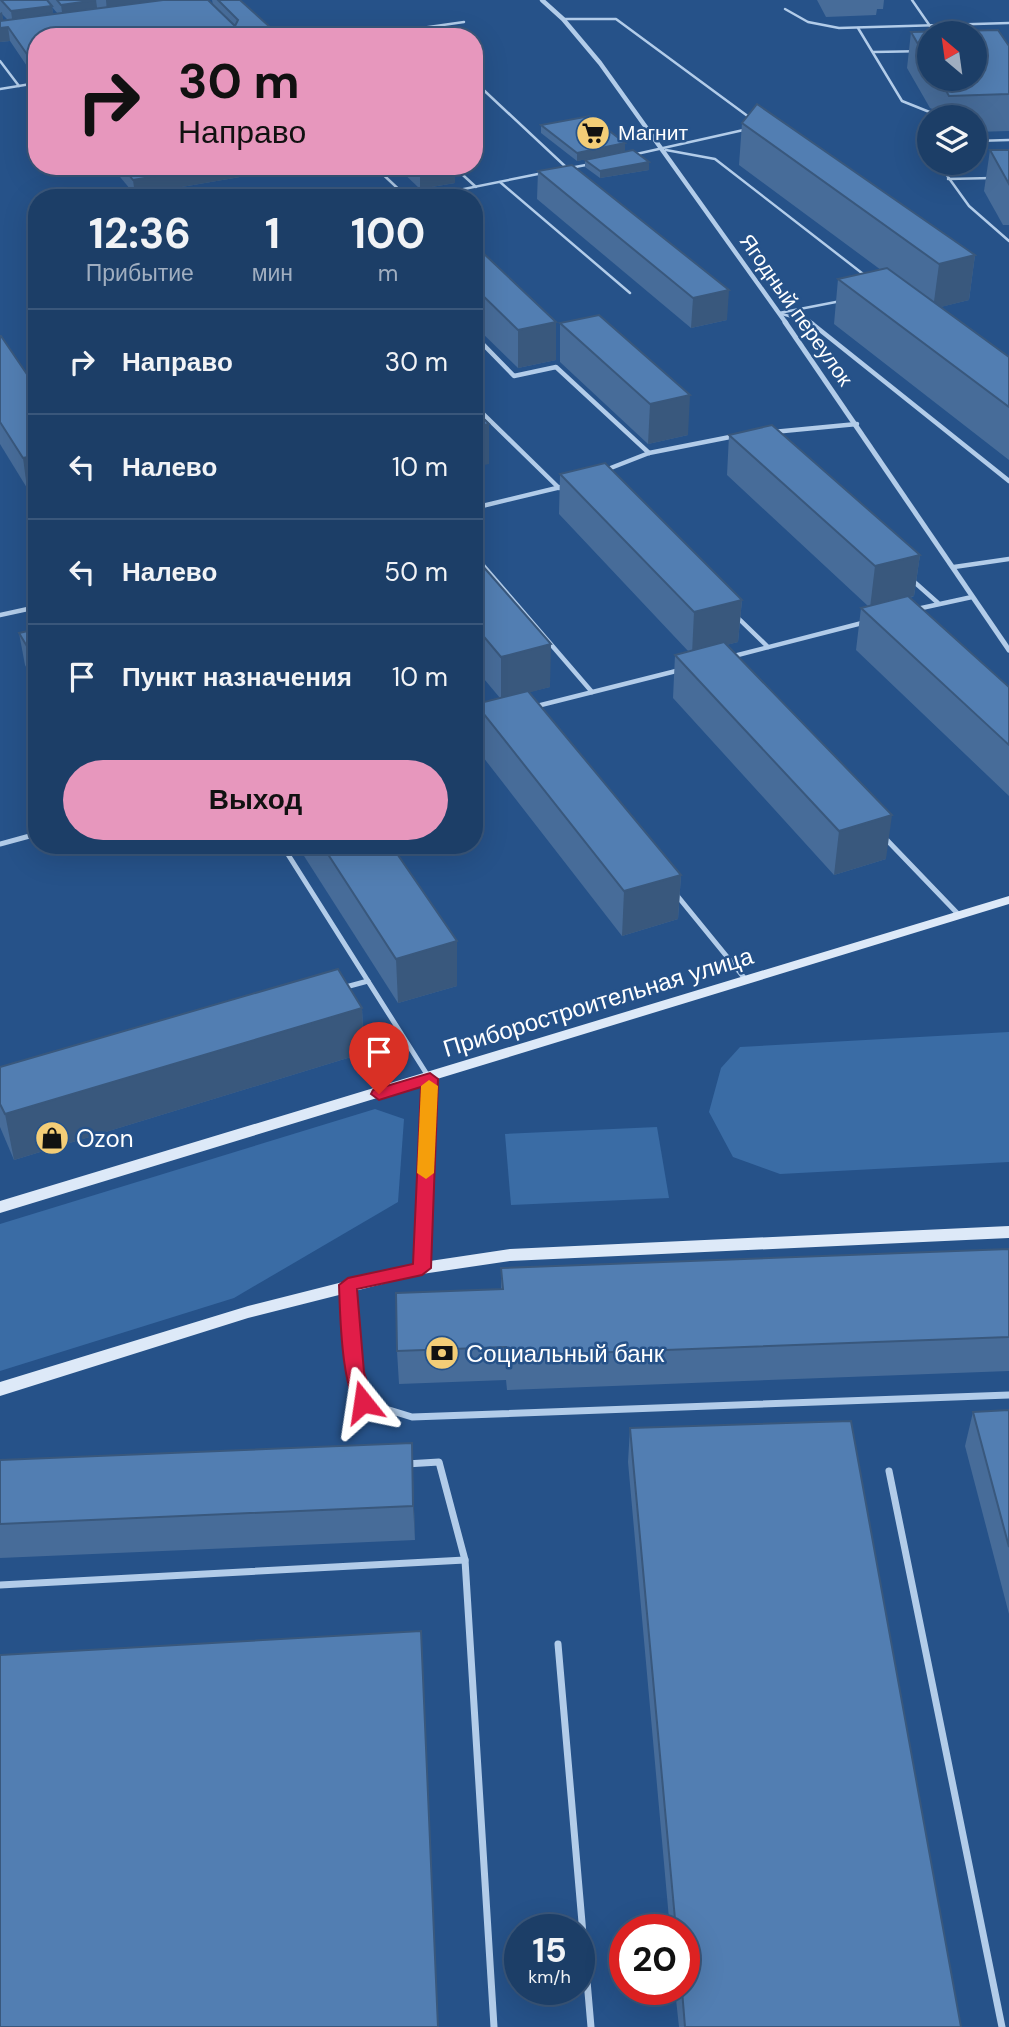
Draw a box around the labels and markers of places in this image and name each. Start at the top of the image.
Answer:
supermarket icon: Магнит [574,114,612,152]
place label: Магнит [618,119,688,147]
pin [349,1022,409,1094]
shop icon: Ozon [33,1119,71,1157]
place label: Ozon [76,1123,134,1154]
bank icon: Социальный банк [423,1334,461,1372]
place label: Социальный банк [466,1338,665,1369]

